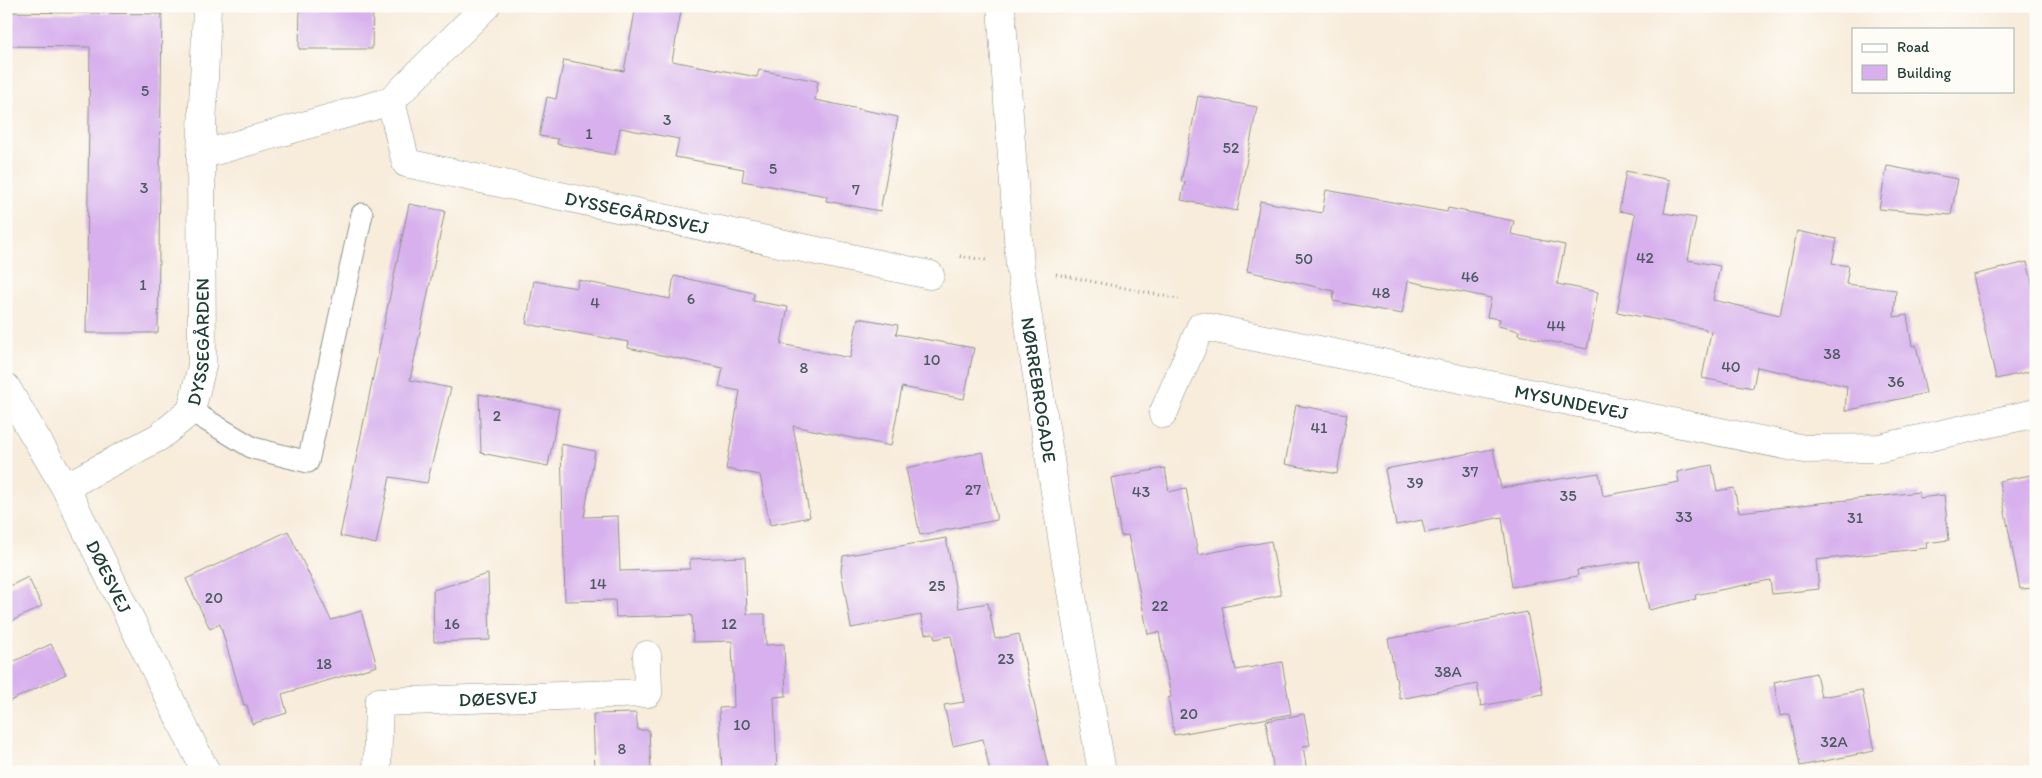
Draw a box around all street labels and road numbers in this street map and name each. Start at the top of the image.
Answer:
street label: DYSSEGÅRDSVEJ [563,186,711,239]
street label: DYSSEGÅRDEN [182,278,215,408]
street label: NØRREBROGADE [1016,316,1061,464]
street label: MYSUNDEVEJ [1512,379,1630,425]
street label: DØESVEJ [81,536,137,617]
street label: DØESVEJ [458,686,538,711]

